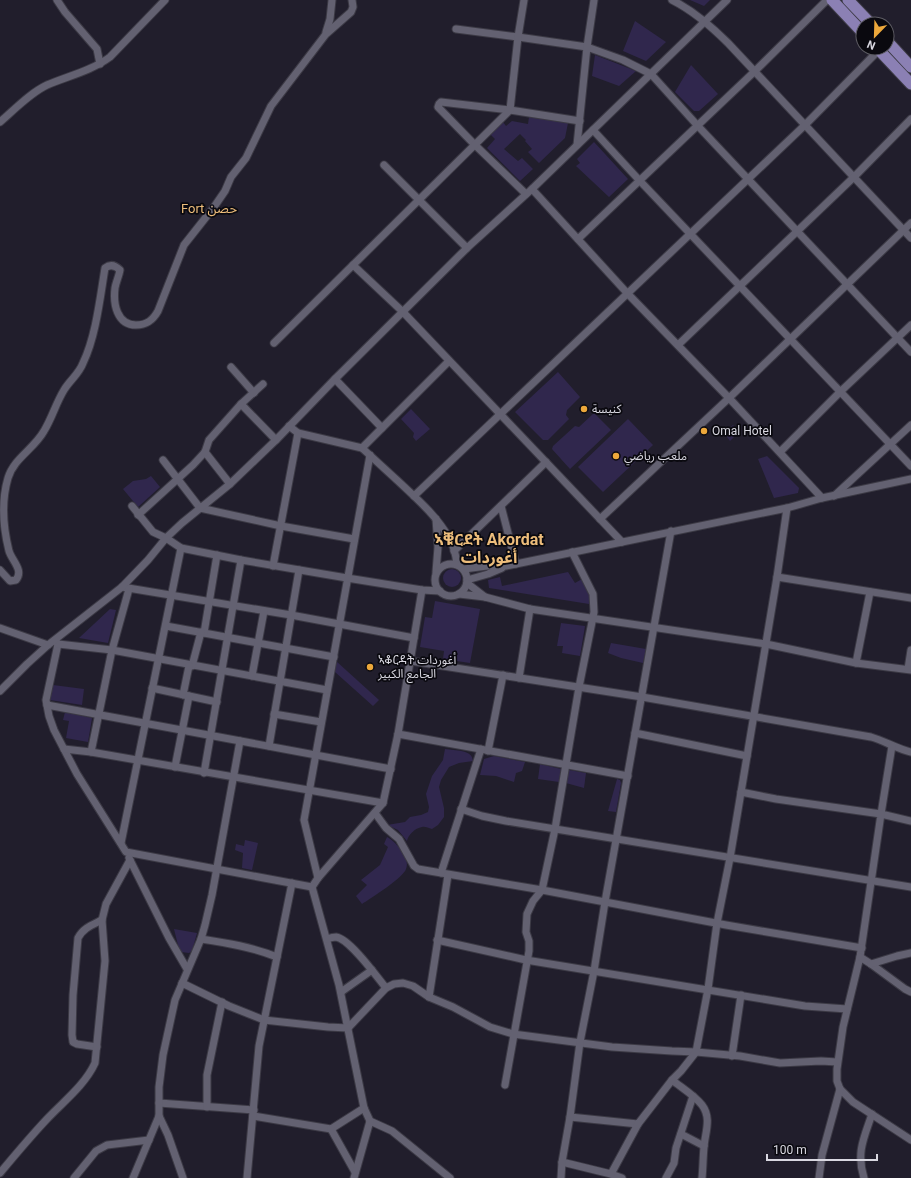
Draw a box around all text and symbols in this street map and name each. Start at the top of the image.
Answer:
north arrow [855,16,895,56]
text: N [865,37,877,52]
district label: Fort حصن [181,201,237,217]
place label: كنيسة [592,402,623,416]
marker: كنيسة [579,404,589,414]
place label: Omal Hotel [712,424,772,438]
marker: Omal Hotel [699,426,709,436]
place label: ملعب رياضي [624,449,687,466]
marker: ملعب رياضي [611,451,621,461]
district label: ኣቑርደት Akordat أغوردات [434,530,544,567]
place label: ኣቆርዳት أغوردات الجامع الكبير [377,652,457,683]
marker: ኣቆርዳት أغوردات الجامع الكبير [365,662,375,672]
scale bar [767,1136,877,1162]
text: 100 m [773,1143,807,1157]

